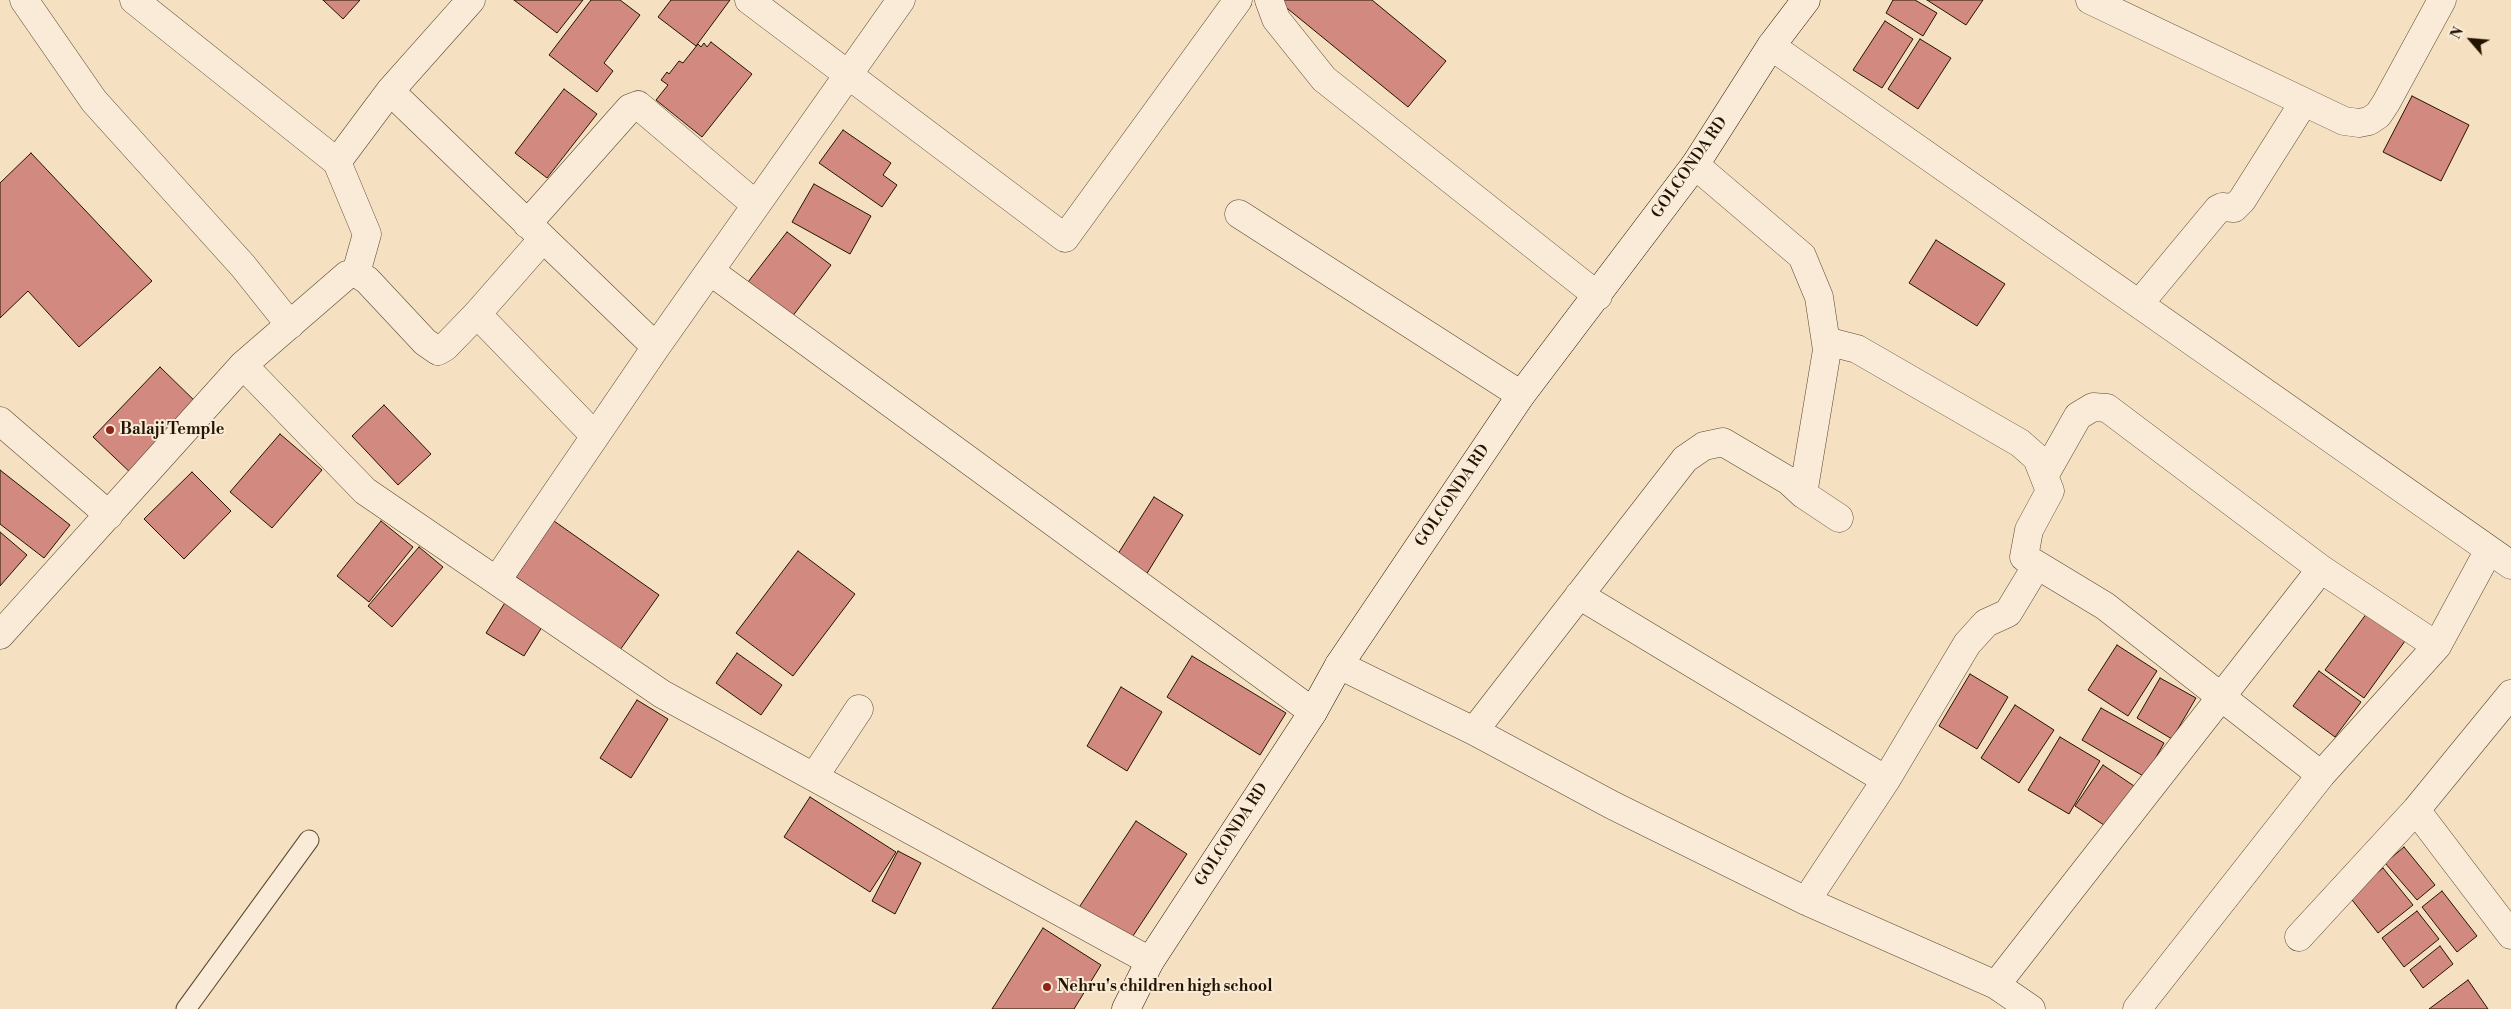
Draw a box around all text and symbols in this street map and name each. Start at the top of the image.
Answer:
north arrow [2446,15,2496,65]
text: N [2447,24,2468,42]
street label: GOLCONDA RD [1648,114,1732,222]
place label: Balaji Temple [120,420,224,440]
marker: Balaji Temple [104,424,116,436]
street label: GOLCONDA RD [1412,441,1494,551]
street label: GOLCONDA RD [1191,780,1273,890]
place label: Nehru's children high school [1057,977,1273,997]
marker: Nehru's children high school [1041,981,1053,993]

